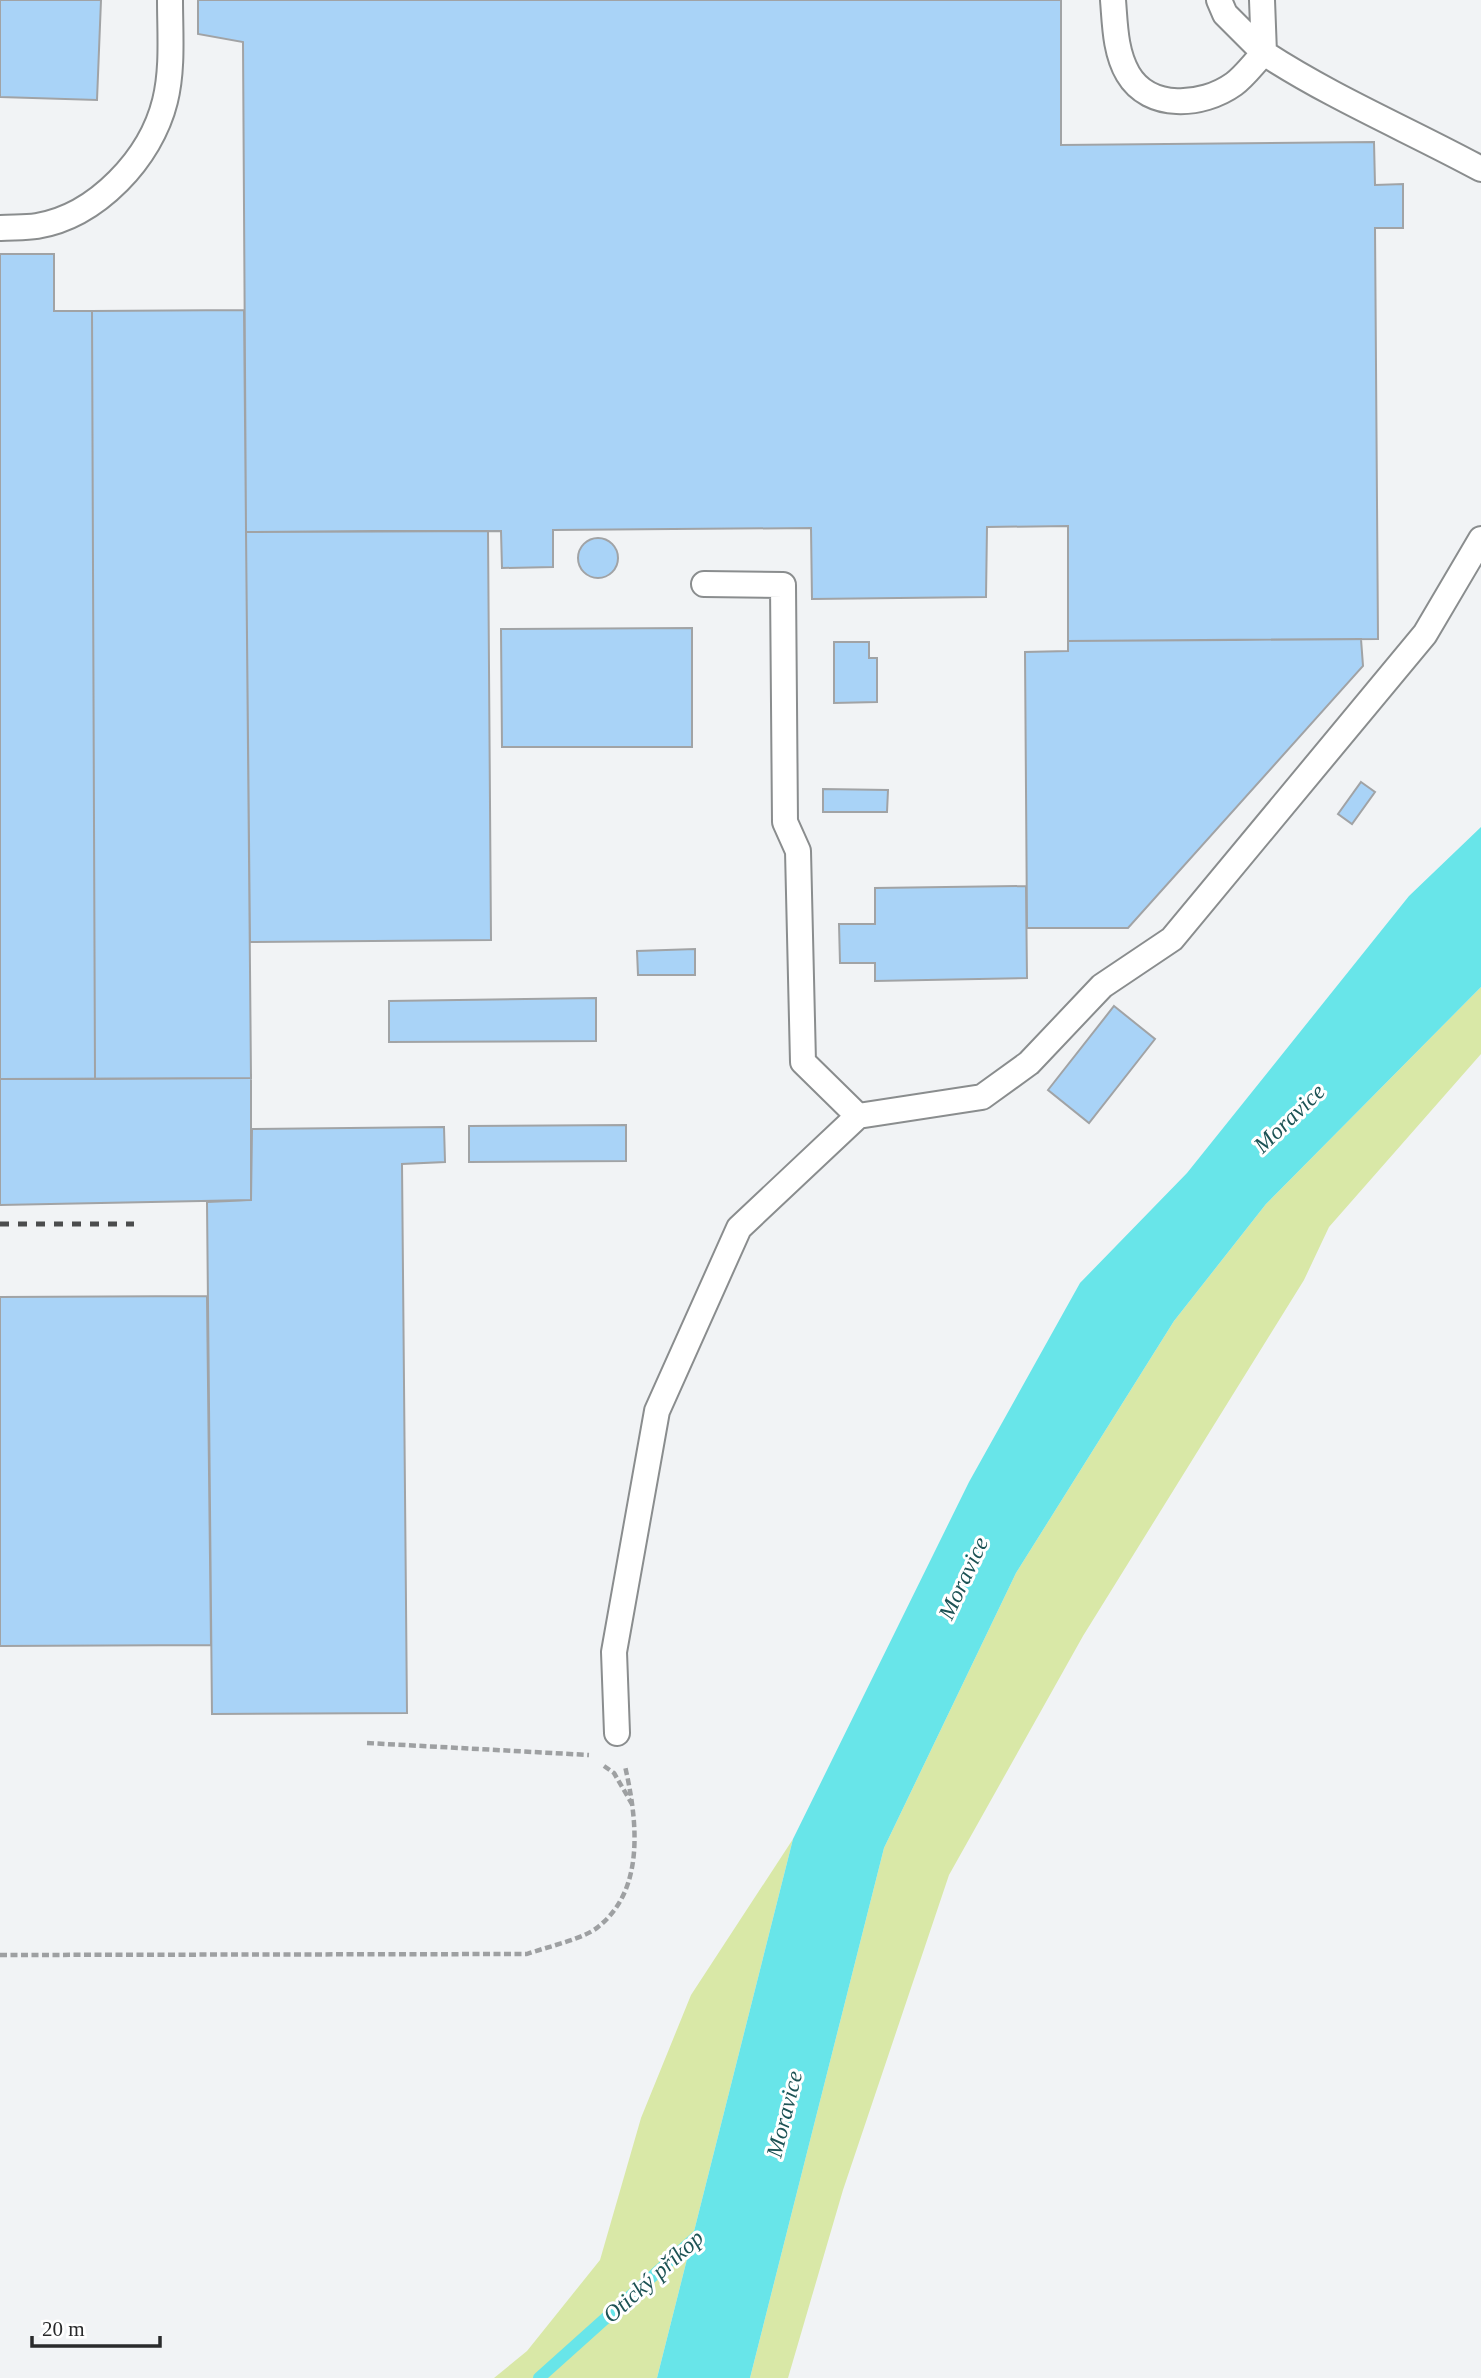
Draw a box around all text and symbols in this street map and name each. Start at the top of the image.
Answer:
water label: Moravice [1248,1079,1330,1159]
water label: Moravice [933,1533,993,1624]
water label: Moravice [761,2068,807,2161]
water label: Otický příkop [598,2225,708,2328]
scale bar [32,2304,159,2348]
text: 20 m [42,2317,85,2341]

